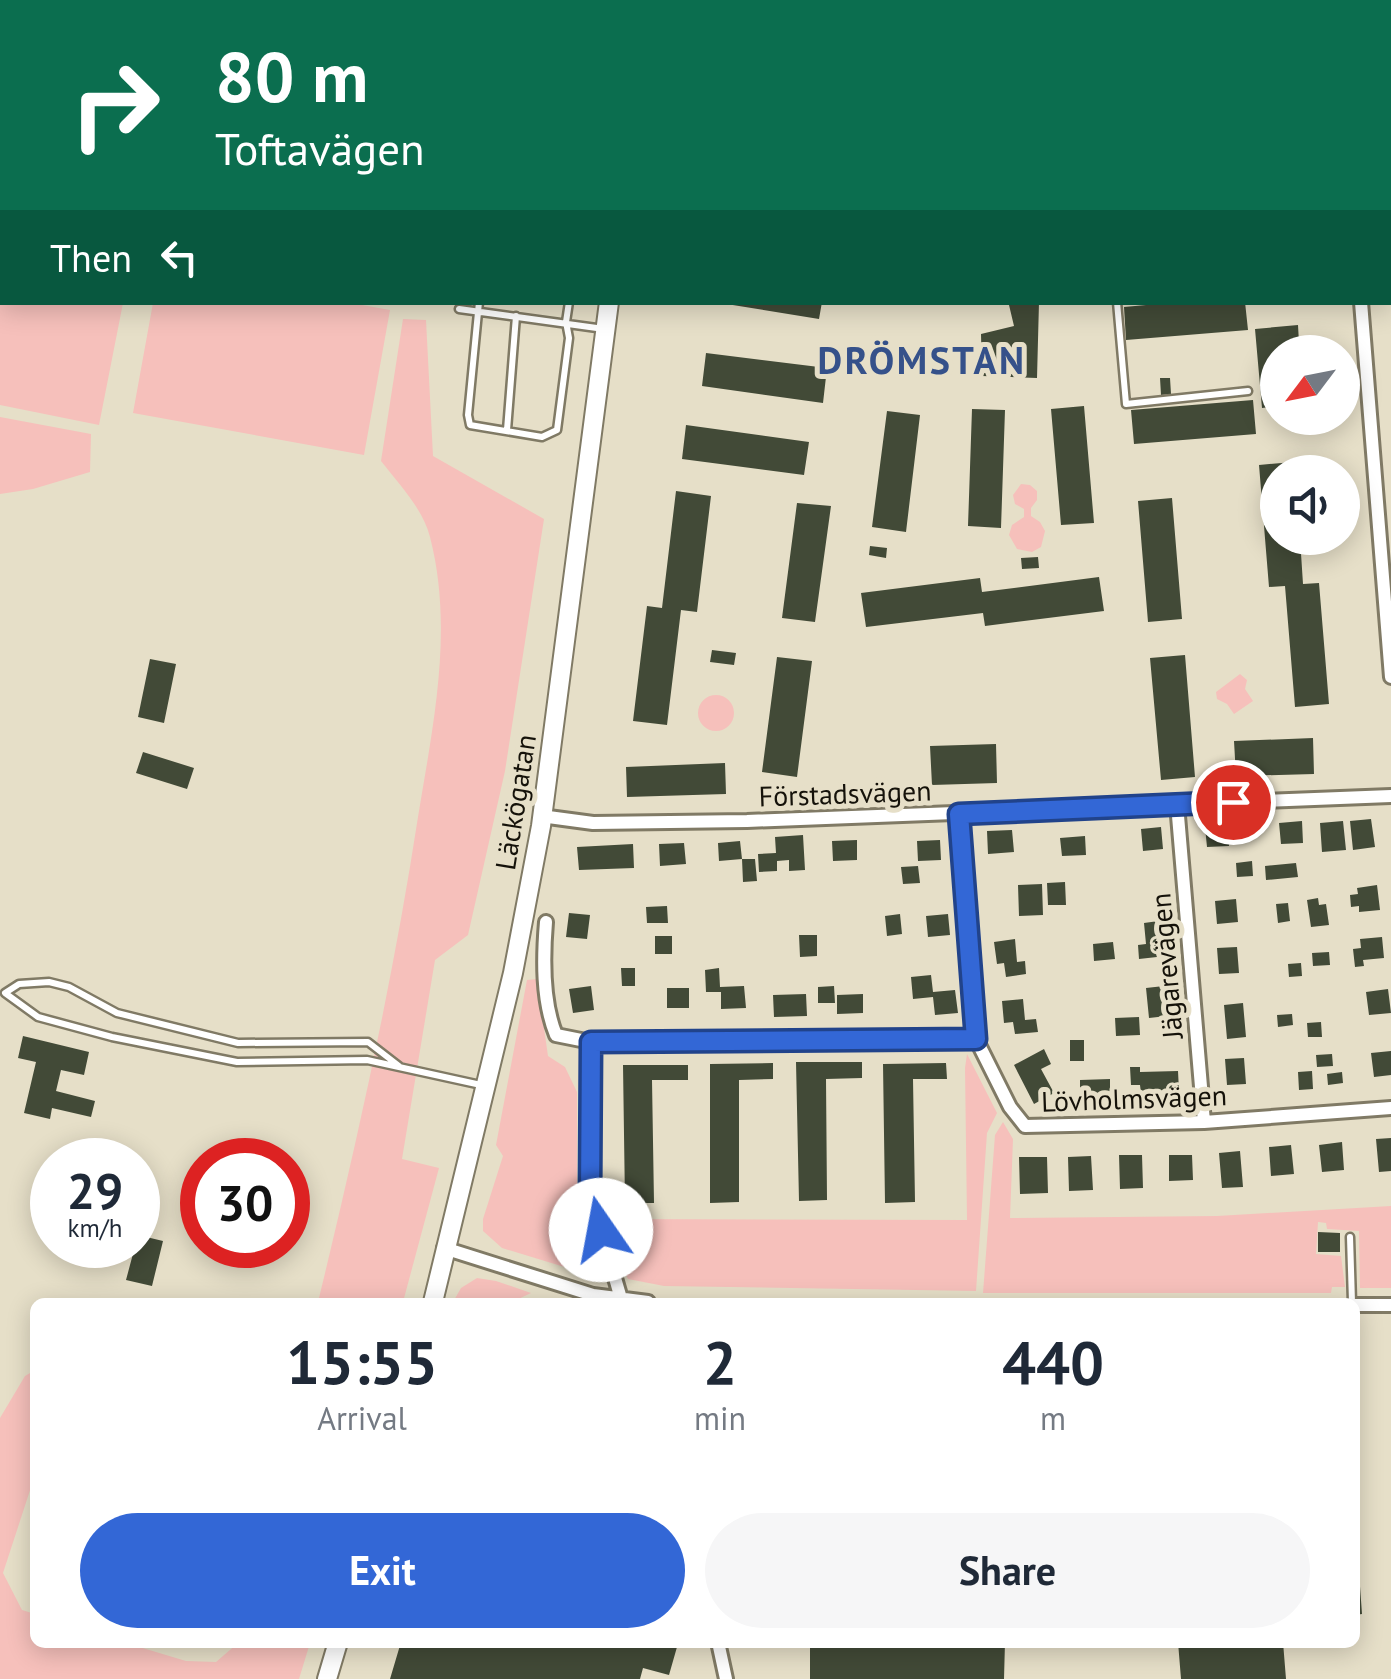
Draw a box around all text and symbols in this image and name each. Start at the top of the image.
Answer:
text: 80 m [215,31,368,121]
icon: right [50,40,180,170]
text: Toftavägen [215,119,425,177]
icon: left [152,230,207,285]
text: Then [50,233,132,282]
district label: DRÖMSTAN [818,335,1026,384]
north arrow [1260,335,1360,435]
map controls [1260,335,1360,555]
button: sound [1260,455,1360,555]
street label: Läckögatan [486,732,544,872]
pin [1191,760,1276,845]
street label: Förstadsvägen [758,771,932,815]
icon: arrive [1206,775,1261,830]
street label: Jägarevägen [1141,892,1191,1041]
street label: Lövholmsvägen [1040,1076,1228,1120]
speed limit sign: 30 [180,1138,310,1268]
text: 29 [67,1158,123,1223]
position arrow [549,1178,653,1282]
text: km/h [68,1212,122,1244]
text: 15:55 [286,1323,438,1401]
text: 2 [703,1323,737,1401]
text: 440 [1002,1323,1104,1401]
text: Arrival [317,1397,407,1439]
text: min [694,1397,746,1439]
text: m [1040,1397,1066,1439]
button: Exit [80,1513,685,1628]
button: Share [705,1513,1310,1628]

